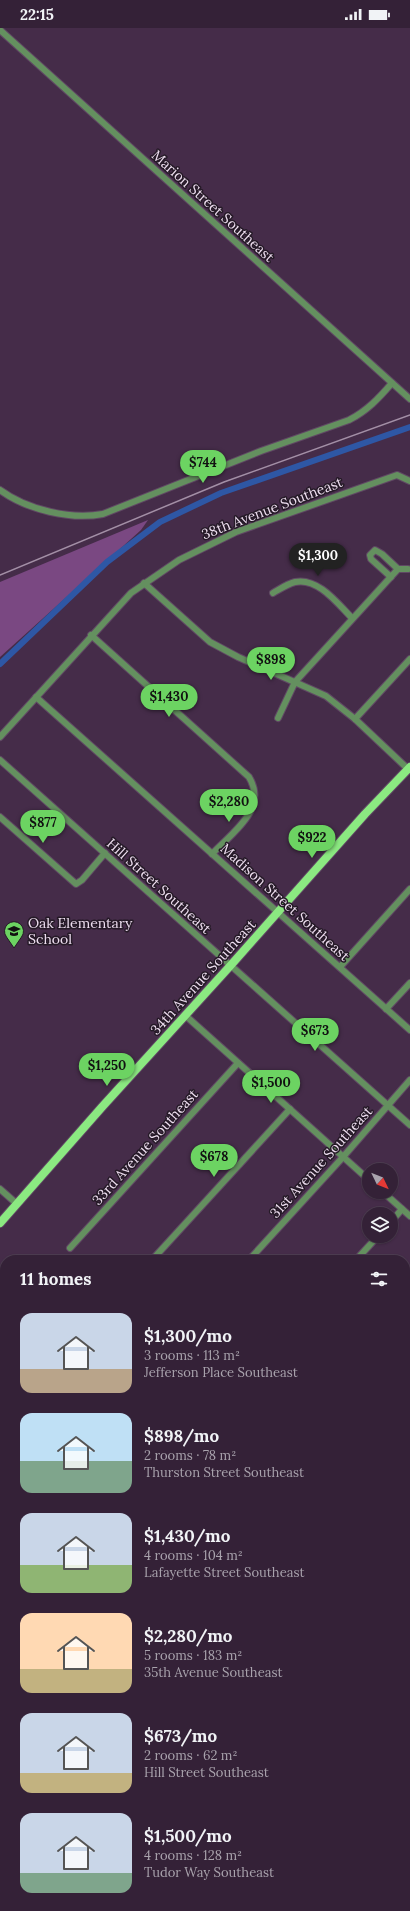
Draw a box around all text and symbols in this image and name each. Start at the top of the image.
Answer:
text: 22:15 [20,5,54,24]
street label: Marion Street Southeast [148,146,278,266]
pin: $744 [179,450,227,484]
text: $744 [189,454,217,471]
street label: 38th Avenue Southeast [199,473,345,543]
pin: $1,300 [285,543,351,577]
text: $1,300 [298,547,338,564]
pin: $898 [247,647,295,681]
text: $898 [256,651,286,668]
pin: $1,430 [136,684,202,718]
text: $1,430 [150,688,188,705]
pin: $2,280 [196,789,262,823]
text: $2,280 [209,793,249,810]
pin: $877 [19,810,67,844]
text: $877 [29,814,57,831]
pin: $922 [288,825,336,859]
text: $922 [298,829,327,846]
street label: Hill Street Southeast [103,834,215,938]
street label: Madison Street Southeast [217,839,354,965]
place label: Oak Elementary School [28,914,133,948]
street label: 34th Avenue Southeast [146,915,260,1038]
school or university icon: Oak Elementary School [3,920,25,948]
pin: $673 [291,1018,339,1052]
text: $673 [301,1022,329,1039]
pin: $1,250 [74,1053,140,1087]
text: $1,250 [88,1057,126,1074]
pin: $1,500 [238,1070,304,1104]
text: $1,500 [251,1074,291,1091]
street label: 33rd Avenue Southeast [88,1085,202,1209]
street label: 31st Avenue Southeast [266,1102,376,1222]
pin: $678 [190,1144,238,1178]
text: $678 [200,1148,228,1165]
north arrow [362,1163,398,1199]
map controls [362,1163,398,1243]
button: layers [362,1207,398,1243]
text: 11 homes [20,1268,92,1290]
icon: filters [368,1268,390,1290]
text: $1,300/mo [144,1325,232,1347]
icon: home [52,1329,100,1377]
text: 3 rooms · 113 m² [144,1347,240,1364]
text: Jefferson Place Southeast [144,1364,298,1381]
text: $898/mo [144,1425,219,1447]
icon: home [52,1429,100,1477]
text: 2 rooms · 78 m² [144,1447,236,1464]
text: Thurston Street Southeast [144,1464,304,1481]
text: $1,430/mo [144,1525,230,1547]
icon: home [52,1529,100,1577]
text: 4 rooms · 104 m² [144,1547,243,1564]
text: Lafayette Street Southeast [144,1564,304,1581]
text: $2,280/mo [144,1625,232,1647]
icon: home [52,1629,100,1677]
text: 5 rooms · 183 m² [144,1647,242,1664]
text: 35th Avenue Southeast [144,1664,282,1681]
text: $673/mo [144,1725,217,1747]
icon: home [52,1729,100,1777]
text: 2 rooms · 62 m² [144,1747,237,1764]
text: Hill Street Southeast [144,1764,269,1781]
text: $1,500/mo [144,1825,232,1847]
icon: home [52,1829,100,1877]
text: 4 rooms · 128 m² [144,1847,242,1864]
text: Tudor Way Southeast [144,1864,274,1881]

